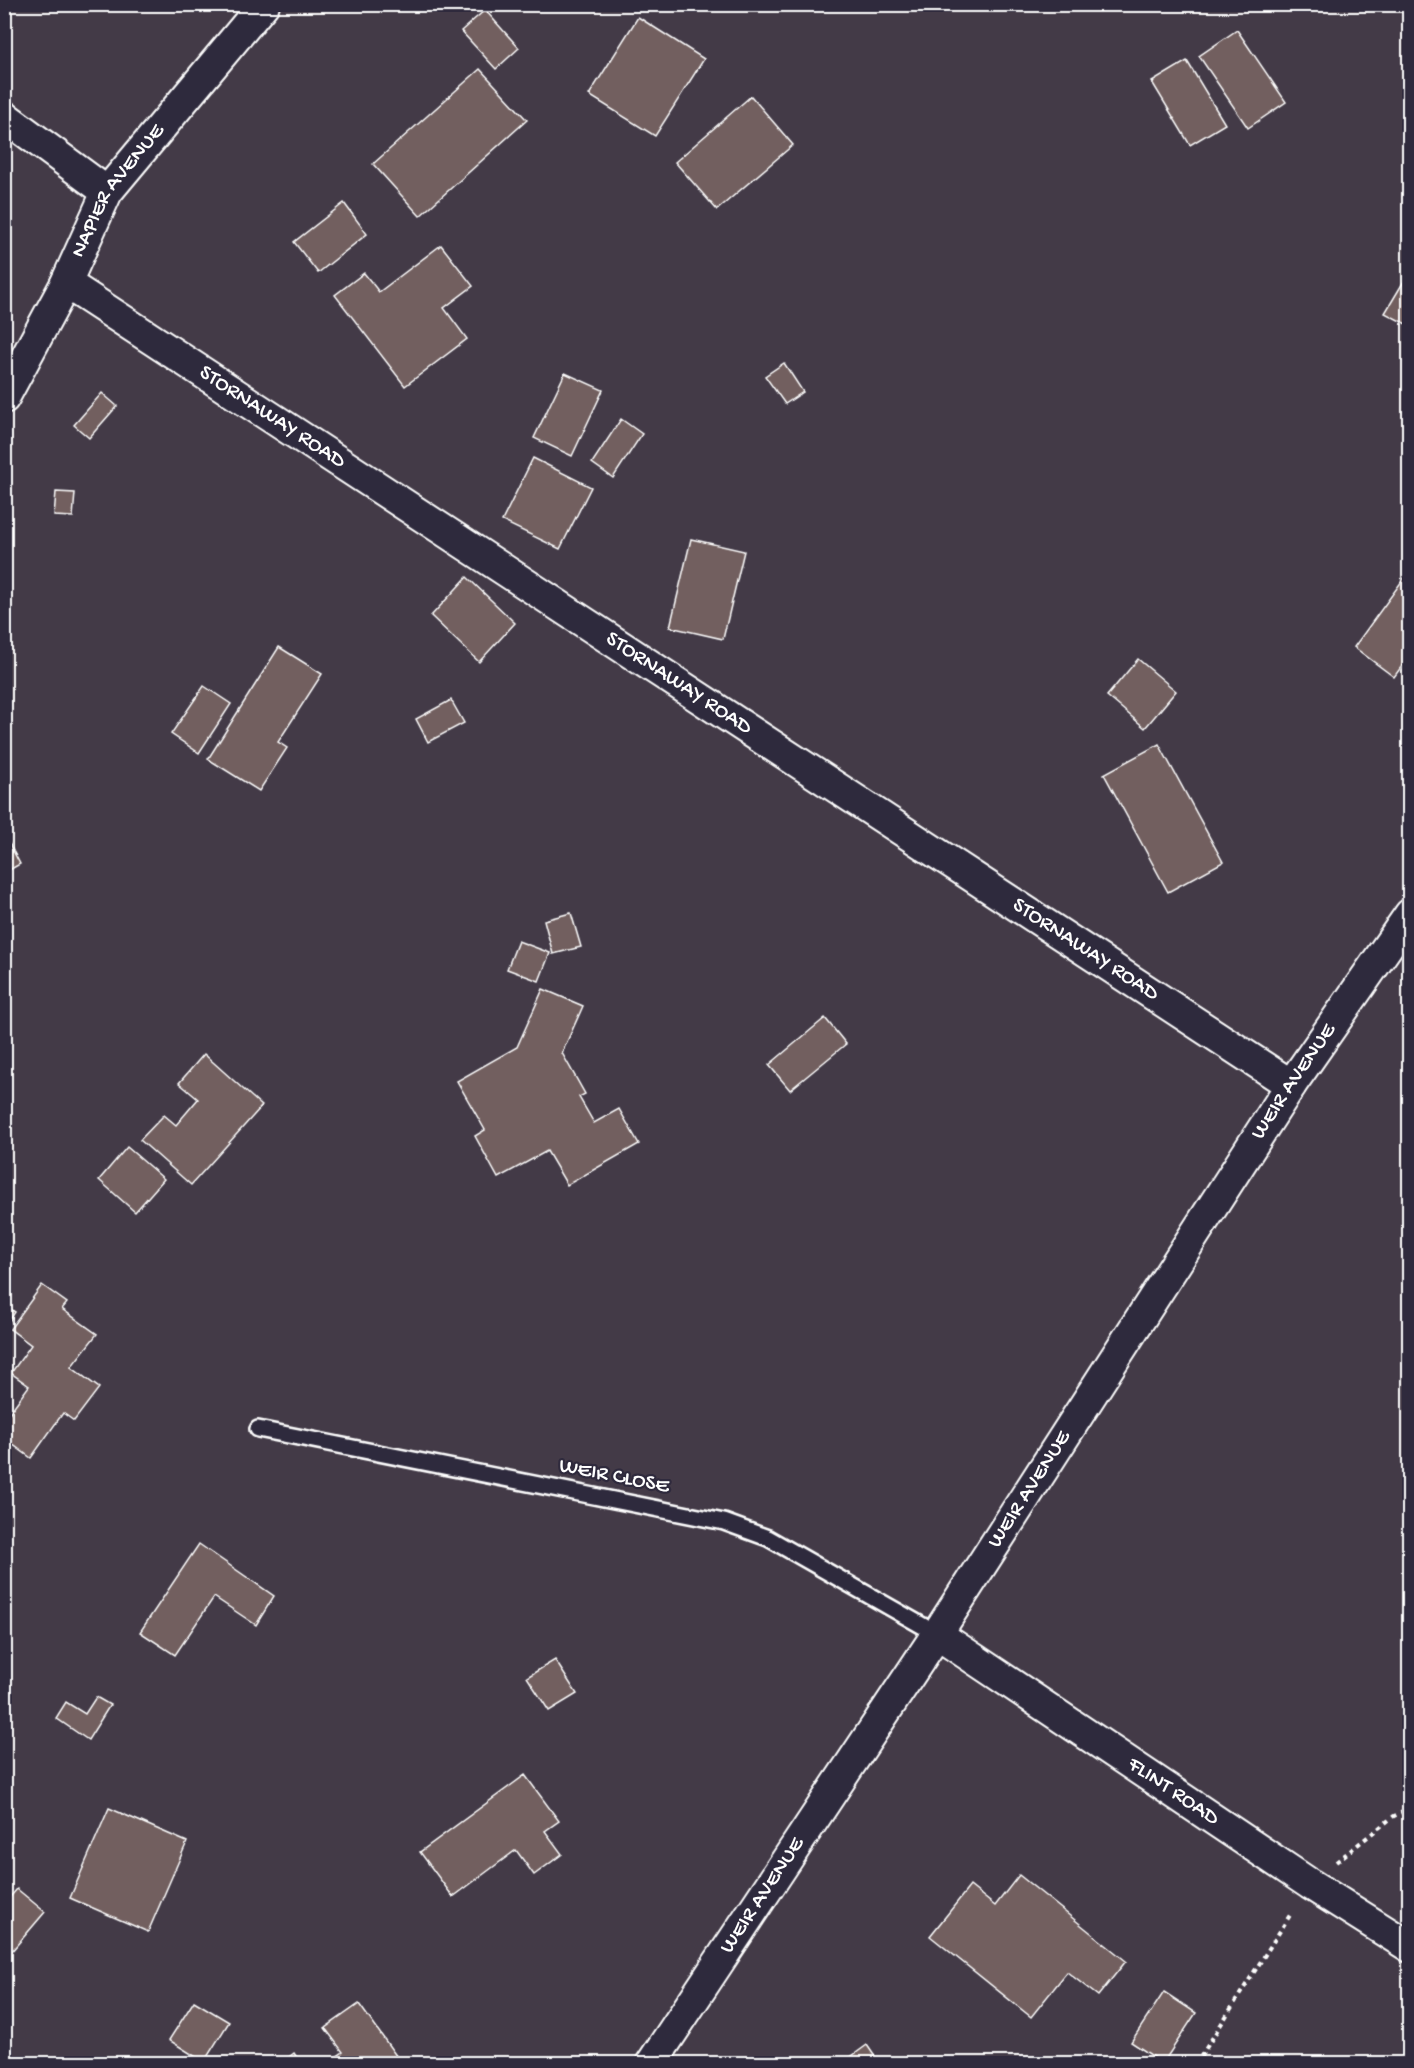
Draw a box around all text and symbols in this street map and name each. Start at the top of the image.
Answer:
street label: NAPIER AVENUE [66,118,172,262]
street label: STORNAWAY ROAD [194,360,351,476]
street label: STORNAWAY ROAD [600,626,757,742]
street label: STORNAWAY ROAD [1007,893,1164,1008]
street label: WEIR AVENUE [1246,1018,1343,1145]
street label: WEIR AVENUE [983,1425,1078,1553]
street label: WEIR CLOSE [557,1454,673,1501]
street label: FLINT ROAD [1121,1752,1224,1832]
street label: WEIR AVENUE [715,1832,812,1959]

